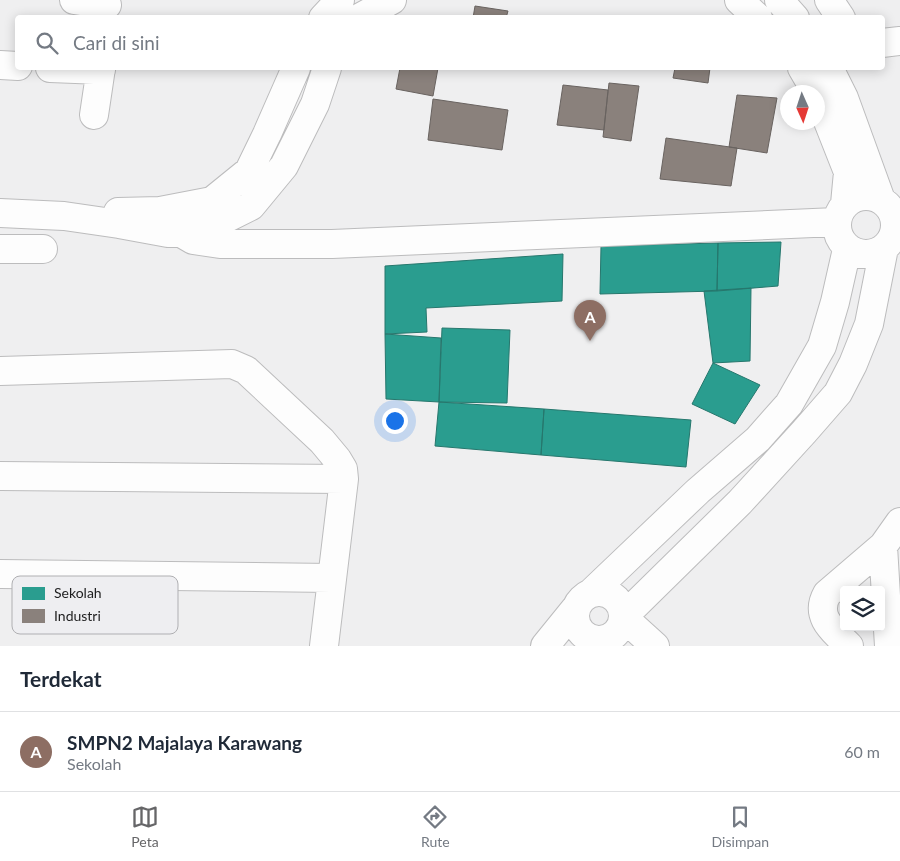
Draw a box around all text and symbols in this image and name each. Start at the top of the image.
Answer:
search box [15,15,885,70]
icon: search [33,29,61,57]
text: Cari di sini [73,31,160,54]
north arrow [780,85,825,130]
pin: A [574,300,606,341]
your location [382,408,408,434]
legend [12,576,178,634]
text: Sekolah [54,584,102,601]
map controls [840,586,885,631]
button: layers [840,586,885,631]
text: Industri [54,607,101,624]
text: Terdekat [20,666,102,691]
text: SMPN2 Majalaya Karawang [67,731,302,754]
text: A [30,742,42,761]
text: 60 m [844,742,880,761]
text: Sekolah [67,754,121,773]
tab: Peta [131,803,159,850]
tab: Rute [421,803,450,850]
tab: Disimpan [712,803,769,850]

